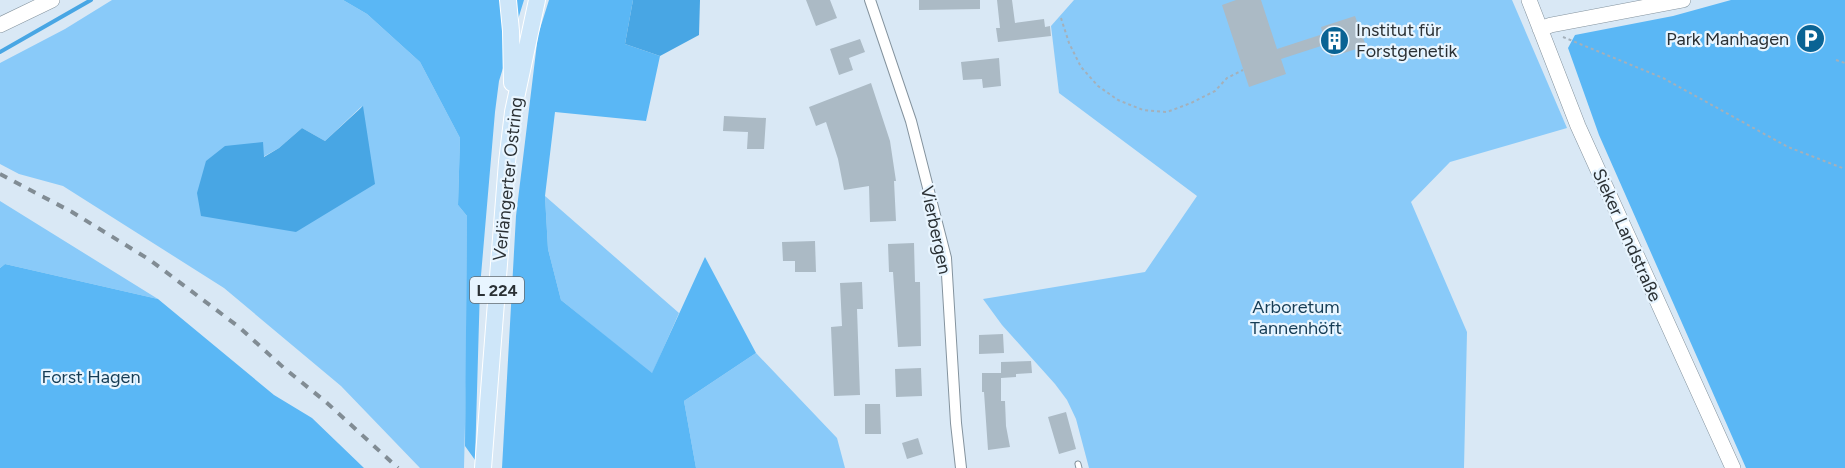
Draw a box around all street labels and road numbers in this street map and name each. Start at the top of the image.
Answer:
street label: Verlängerter Ostring [488,96,528,262]
street label: Sieker Landstraße [1588,165,1666,305]
street label: Vierbergen [916,184,956,276]
road number: L 224 [470,277,524,303]

